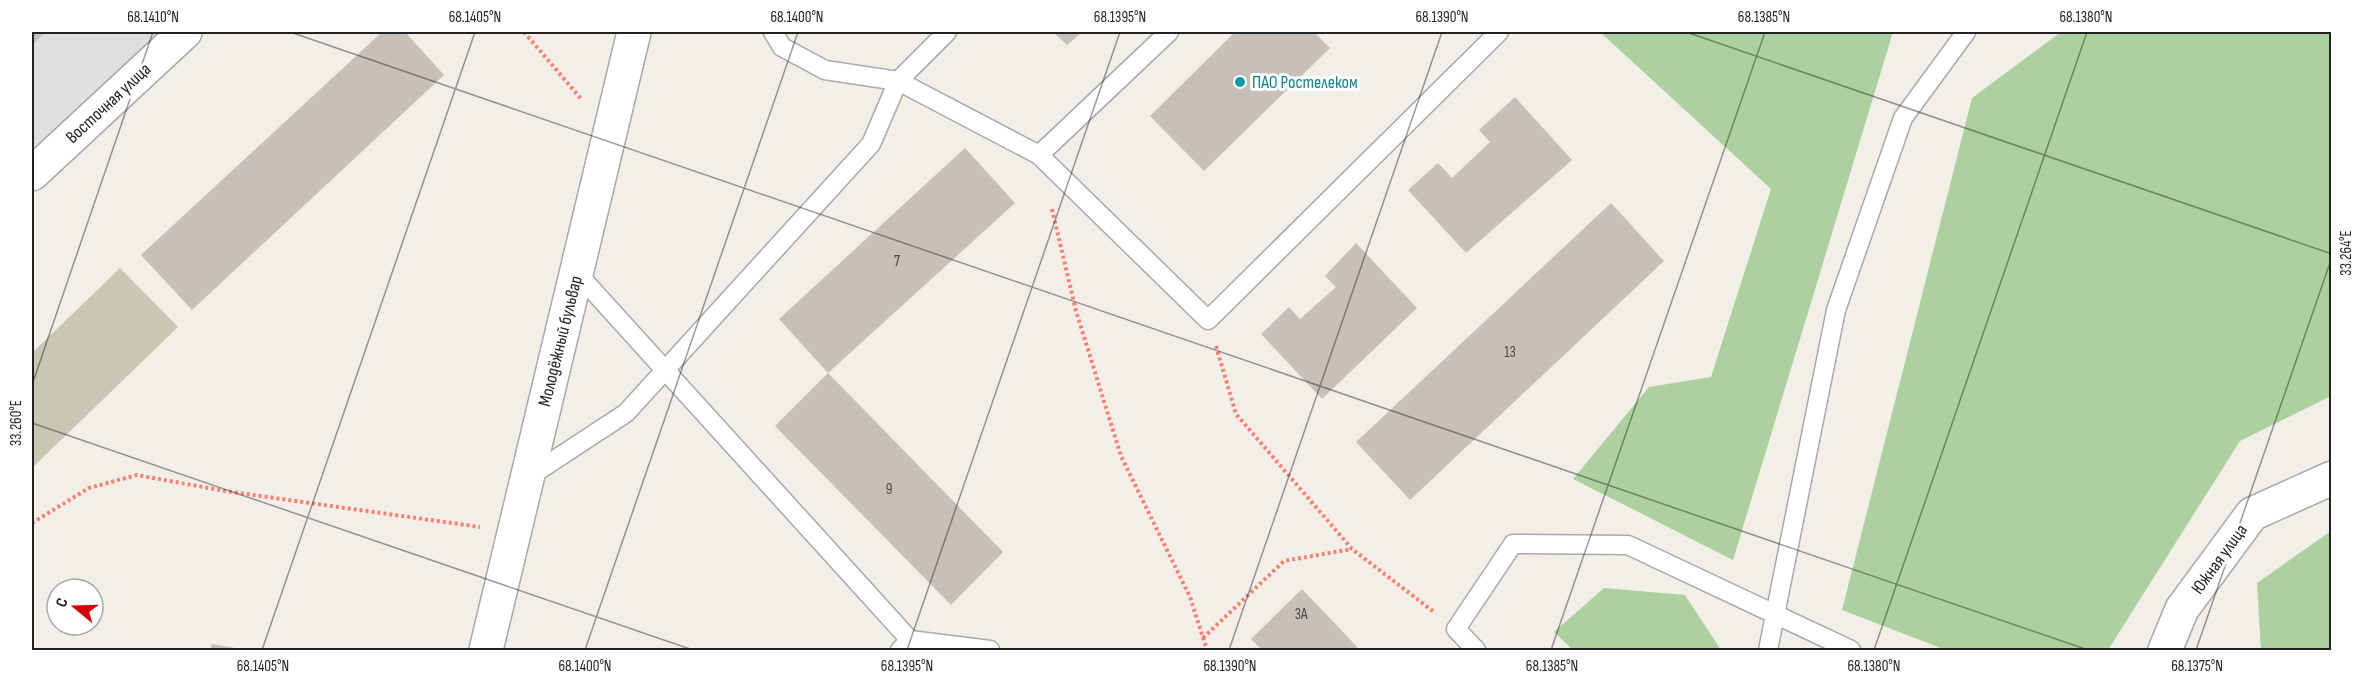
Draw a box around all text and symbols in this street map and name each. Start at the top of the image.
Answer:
text: 68.1410°N [127,8,179,27]
text: 68.1405°N [449,8,501,27]
text: 68.1400°N [770,8,824,27]
text: 68.1395°N [1094,8,1146,27]
text: 68.1390°N [1415,8,1469,27]
text: 68.1385°N [1738,8,1790,27]
text: 68.1380°N [2060,8,2112,27]
street label: Восточная улица [62,59,155,148]
place label: ПАО Ростелеком [1252,72,1358,93]
marker: ПАО Ростелеком [1233,75,1247,89]
text: 33.264°E [2337,230,2356,276]
house number: 7 [894,252,900,271]
street label: Молодёжный бульвар [534,274,587,409]
house number: 13 [1504,343,1516,362]
text: 33.260°E [7,400,26,446]
house number: 9 [886,480,892,499]
street label: Южная улица [2187,520,2252,598]
north arrow [45,577,105,637]
text: С [52,596,73,610]
house number: 3А [1295,605,1308,624]
text: 68.1405°N [237,657,289,676]
text: 68.1400°N [558,657,612,676]
text: 68.1395°N [881,657,933,676]
text: 68.1390°N [1203,657,1257,676]
text: 68.1385°N [1526,657,1578,676]
text: 68.1380°N [1848,657,1900,676]
text: 68.1375°N [2171,657,2223,676]

